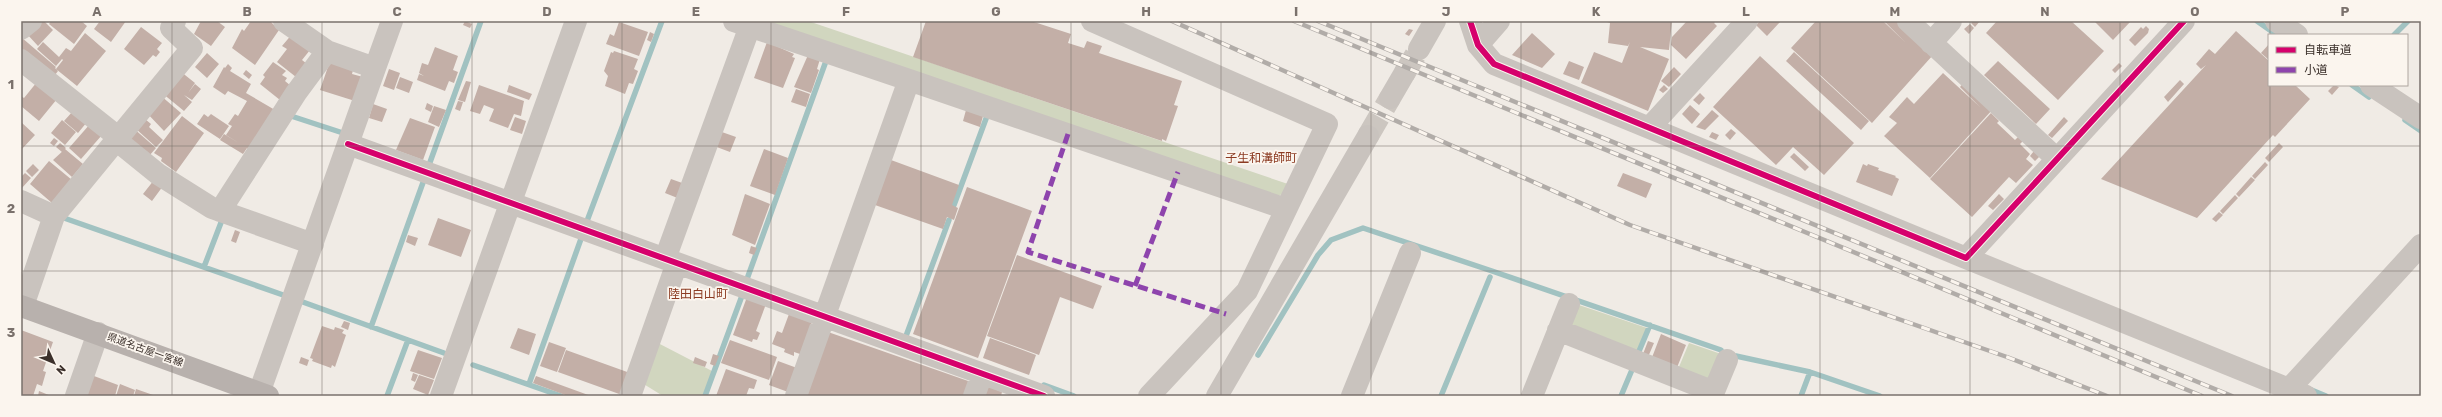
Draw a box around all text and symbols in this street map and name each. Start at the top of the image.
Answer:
text: A [92,4,102,19]
text: B [242,4,252,19]
text: C [392,4,402,19]
text: D [542,4,552,19]
text: E [692,4,700,19]
text: F [842,4,850,19]
text: G [991,4,1001,19]
text: H [1141,4,1151,19]
text: I [1294,4,1298,19]
text: J [1442,4,1450,19]
text: K [1592,4,1601,19]
text: L [1742,4,1750,19]
text: M [1890,4,1900,19]
text: N [2040,4,2050,19]
text: O [2190,4,2200,19]
text: P [2341,4,2350,19]
legend [2268,34,2408,86]
text: 自転車道 [2304,43,2352,57]
text: 小道 [2304,63,2328,77]
text: 1 [8,77,14,92]
district label: 子生和溝師町 [1225,151,1297,165]
text: 2 [7,201,15,216]
district label: 陸田白山町 [668,287,728,301]
text: 3 [7,325,16,340]
street label: 県道名古屋一宮線 [105,331,185,369]
north arrow [34,343,74,383]
text: N [53,362,68,377]

